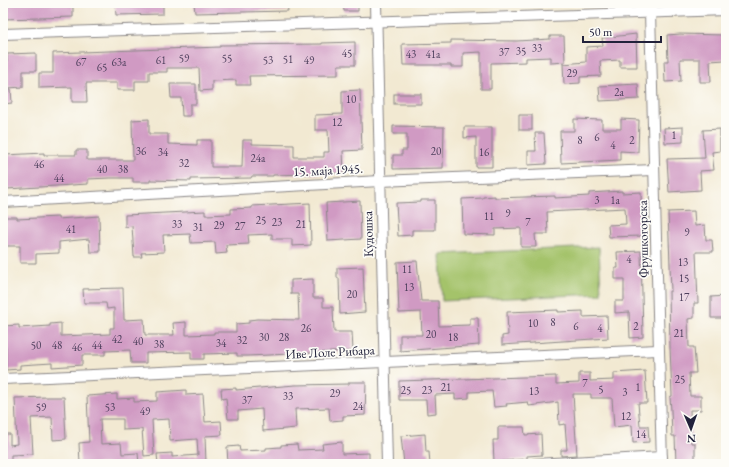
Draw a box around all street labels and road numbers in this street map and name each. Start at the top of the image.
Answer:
street label: 15. маја 1945. [293,160,363,180]
street label: Фрушкогорска [634,199,652,278]
street label: Кудошка [359,210,377,257]
street label: Иве Лоле Рибара [285,341,376,363]

